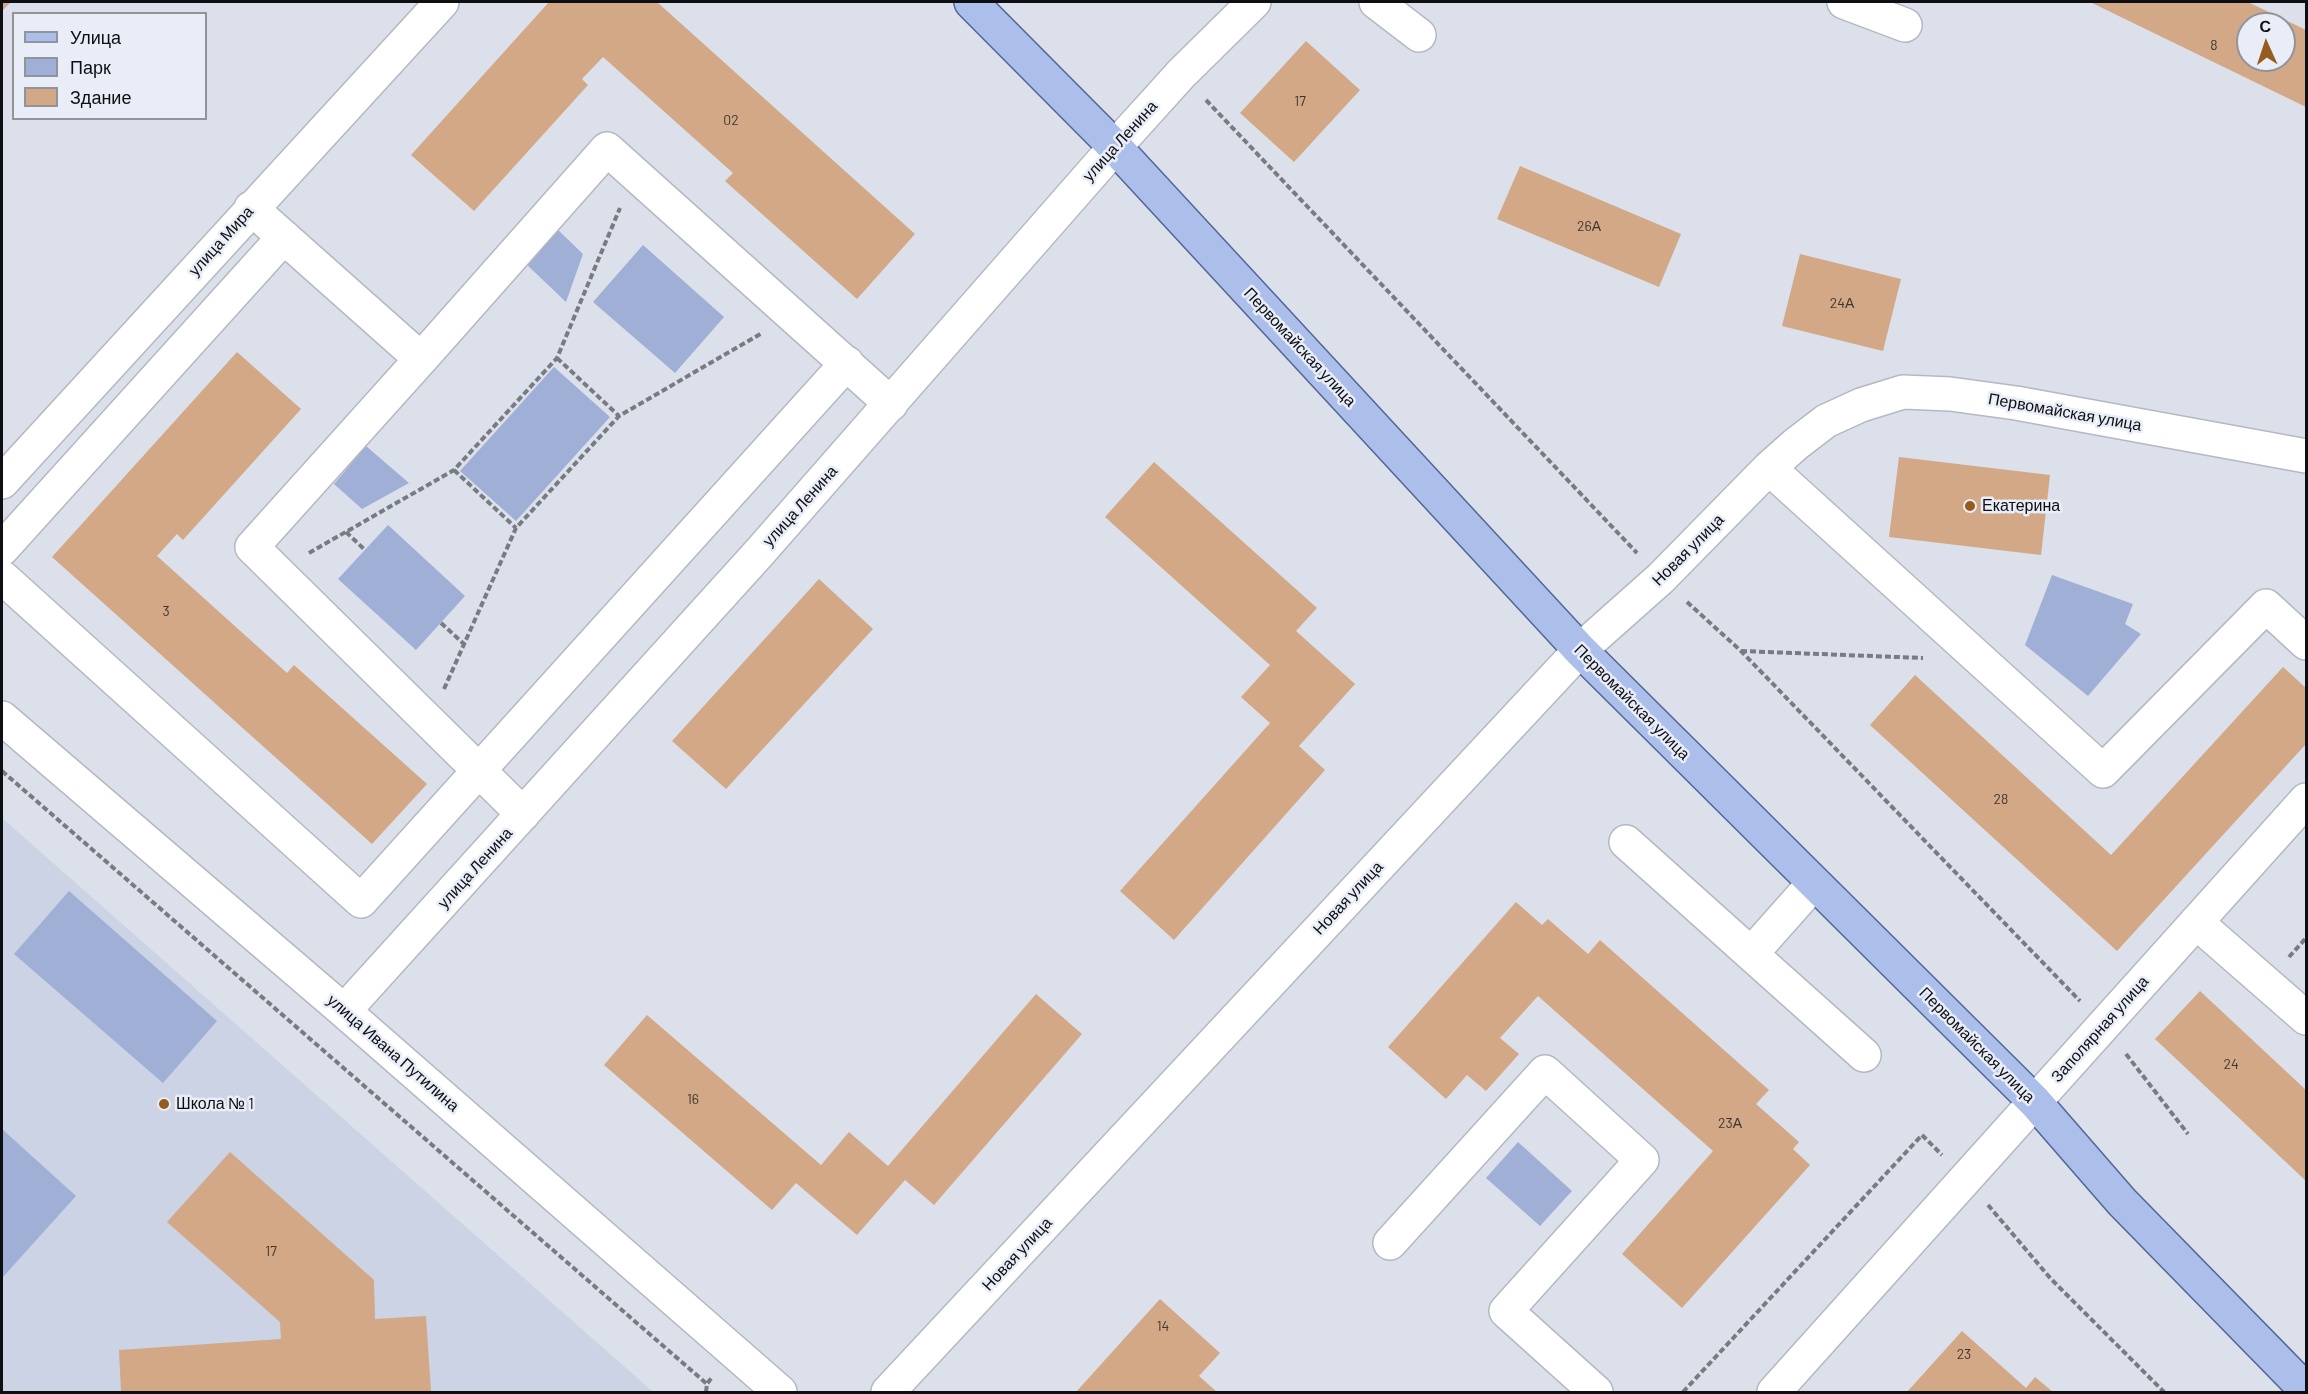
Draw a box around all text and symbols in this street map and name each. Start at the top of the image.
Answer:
legend [12,12,207,120]
north arrow [2236,12,2296,72]
text: С [2259,16,2271,35]
text: Улица [70,26,121,48]
house number: 8 [2210,37,2218,53]
text: Парк [70,56,111,78]
text: Здание [70,86,131,108]
house number: 17 [1294,93,1306,109]
street label: улица Ленина [1079,97,1161,185]
house number: 02 [723,112,739,128]
street label: улица Мира [185,202,257,280]
house number: 26А [1577,218,1601,234]
street label: Первомайская улица [1240,284,1360,410]
house number: 24А [1830,295,1854,311]
street label: Первомайская улица [1987,389,2143,435]
street label: улица Ленина [759,462,841,550]
place label: Екатерина [1982,496,2060,516]
marker: Екатерина [1963,499,1977,513]
street label: Новая улица [1648,510,1728,590]
house number: 3 [162,603,170,619]
street label: Первомайская улица [1570,640,1694,764]
house number: 28 [1994,791,2008,807]
street label: улица Ленина [434,824,516,912]
street label: Новая улица [1309,857,1387,939]
street label: Заполярная улица [2047,972,2153,1086]
street label: Первомайская улица [1915,983,2039,1107]
street label: улица Ивана Путилина [323,990,463,1116]
house number: 24 [2223,1056,2239,1072]
house number: 16 [687,1091,699,1107]
place label: Школа № 1 [176,1094,254,1114]
marker: Школа № 1 [157,1097,171,1111]
house number: 23А [1718,1115,1742,1131]
street label: Новая улица [978,1213,1056,1295]
house number: 17 [265,1243,277,1259]
house number: 14 [1157,1318,1169,1334]
house number: 23 [1957,1346,1971,1362]

